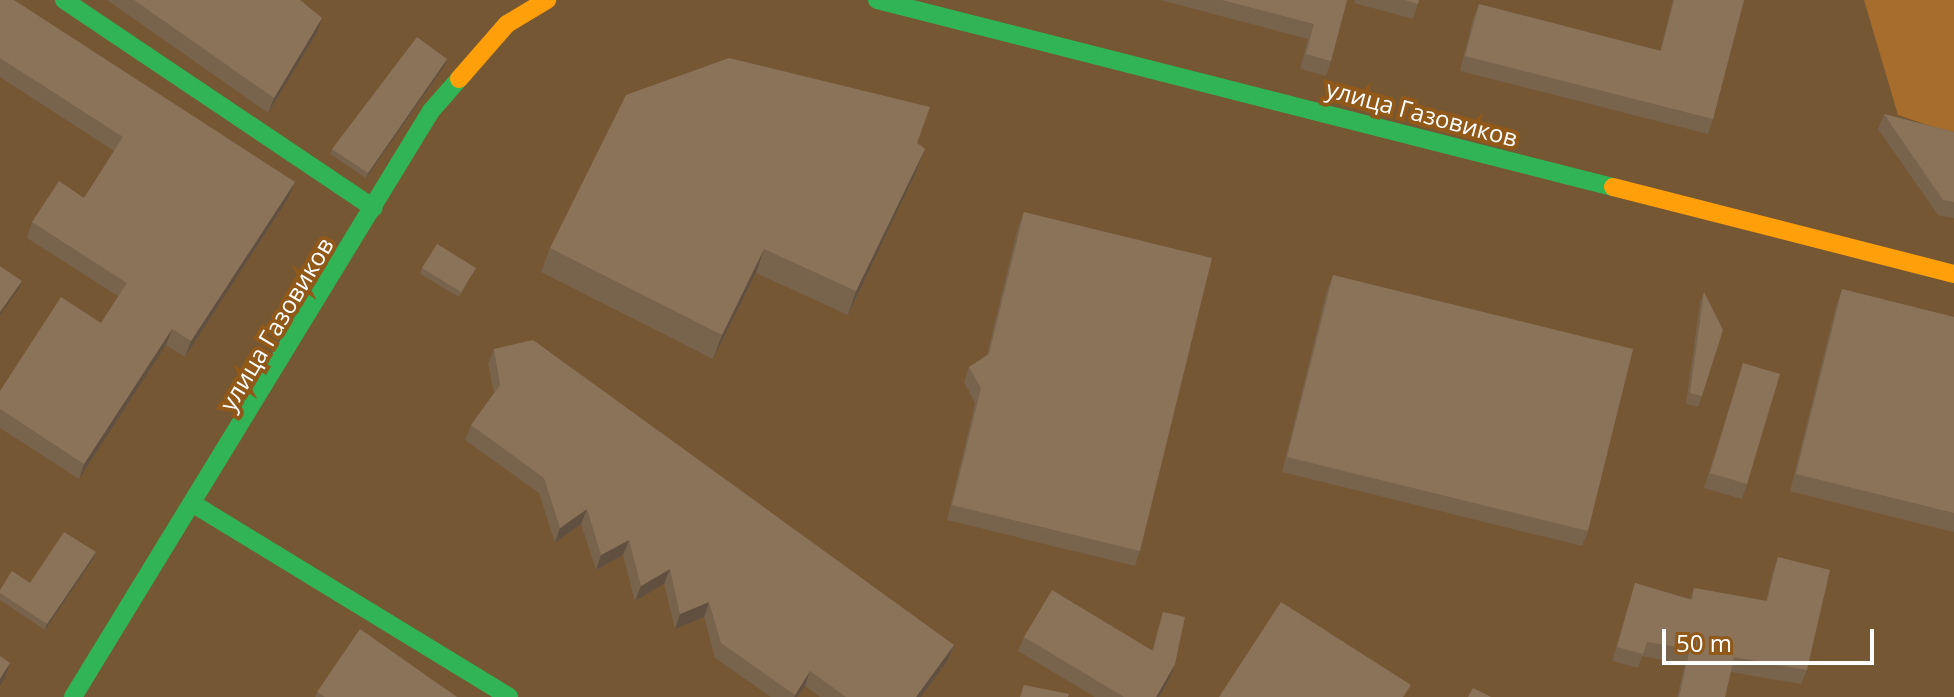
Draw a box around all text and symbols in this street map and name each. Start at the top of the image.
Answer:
street label: улица Газовиков [1323,74,1521,152]
street label: улица Газовиков [213,232,339,416]
scale bar [1666,613,1878,663]
text: 50 m [1676,626,1732,659]

